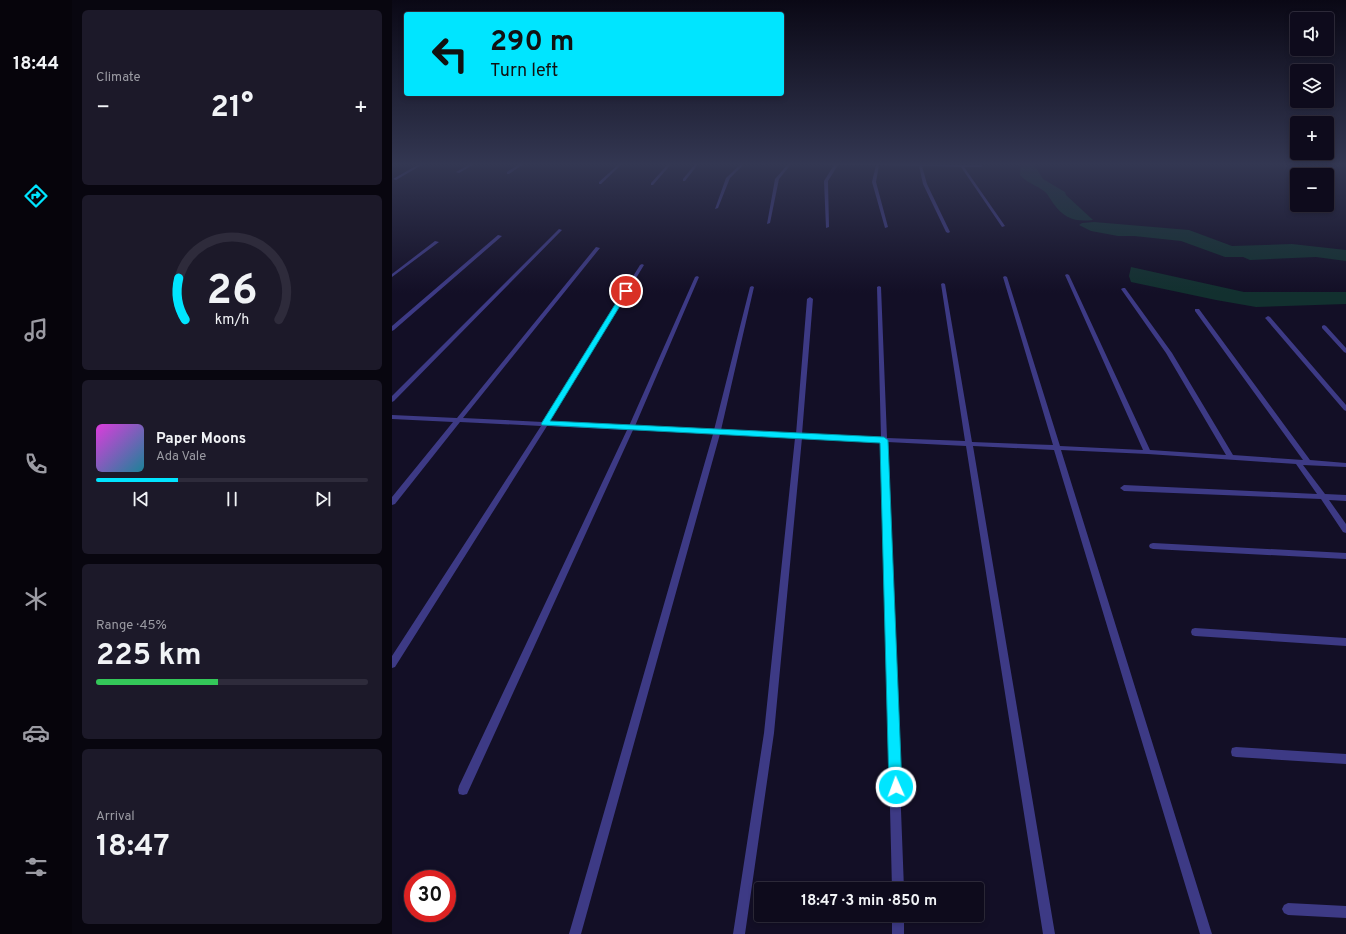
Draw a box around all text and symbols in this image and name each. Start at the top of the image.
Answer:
map controls [1290,12,1334,212]
button: sound [1290,12,1334,56]
text: 290 m [490,25,574,61]
icon: left [424,28,476,80]
text: 18:44 [13,53,59,76]
text: Turn left [490,60,558,83]
button: layers [1290,64,1334,108]
text: Climate [96,70,141,86]
text: 21° [211,90,253,127]
text: − [96,95,110,122]
text: + [354,95,368,122]
button: + [1290,116,1334,160]
button: − [1290,168,1334,212]
icon: directions [22,182,50,210]
text: 26 [207,266,258,319]
pin [609,274,643,308]
icon: arrive [615,280,637,302]
text: km/h [215,311,249,329]
icon: music [22,316,50,344]
text: Paper Moons [156,430,246,449]
text: Ada Vale [156,449,206,465]
icon: phone [22,450,50,478]
icon: previous [130,488,152,510]
icon: pause [221,488,243,510]
icon: next [312,488,334,510]
icon: climate [22,585,50,613]
text: Range · 45% [96,618,167,634]
text: 225 km [96,638,202,675]
icon: car [22,719,50,747]
position arrow [875,766,917,808]
text: Arrival [96,809,135,825]
text: 18:47 [96,829,170,866]
icon: filters [22,853,50,881]
speed limit sign: 30 [404,870,456,922]
text: 18:47 · 3 min · 850 m [801,892,937,911]

